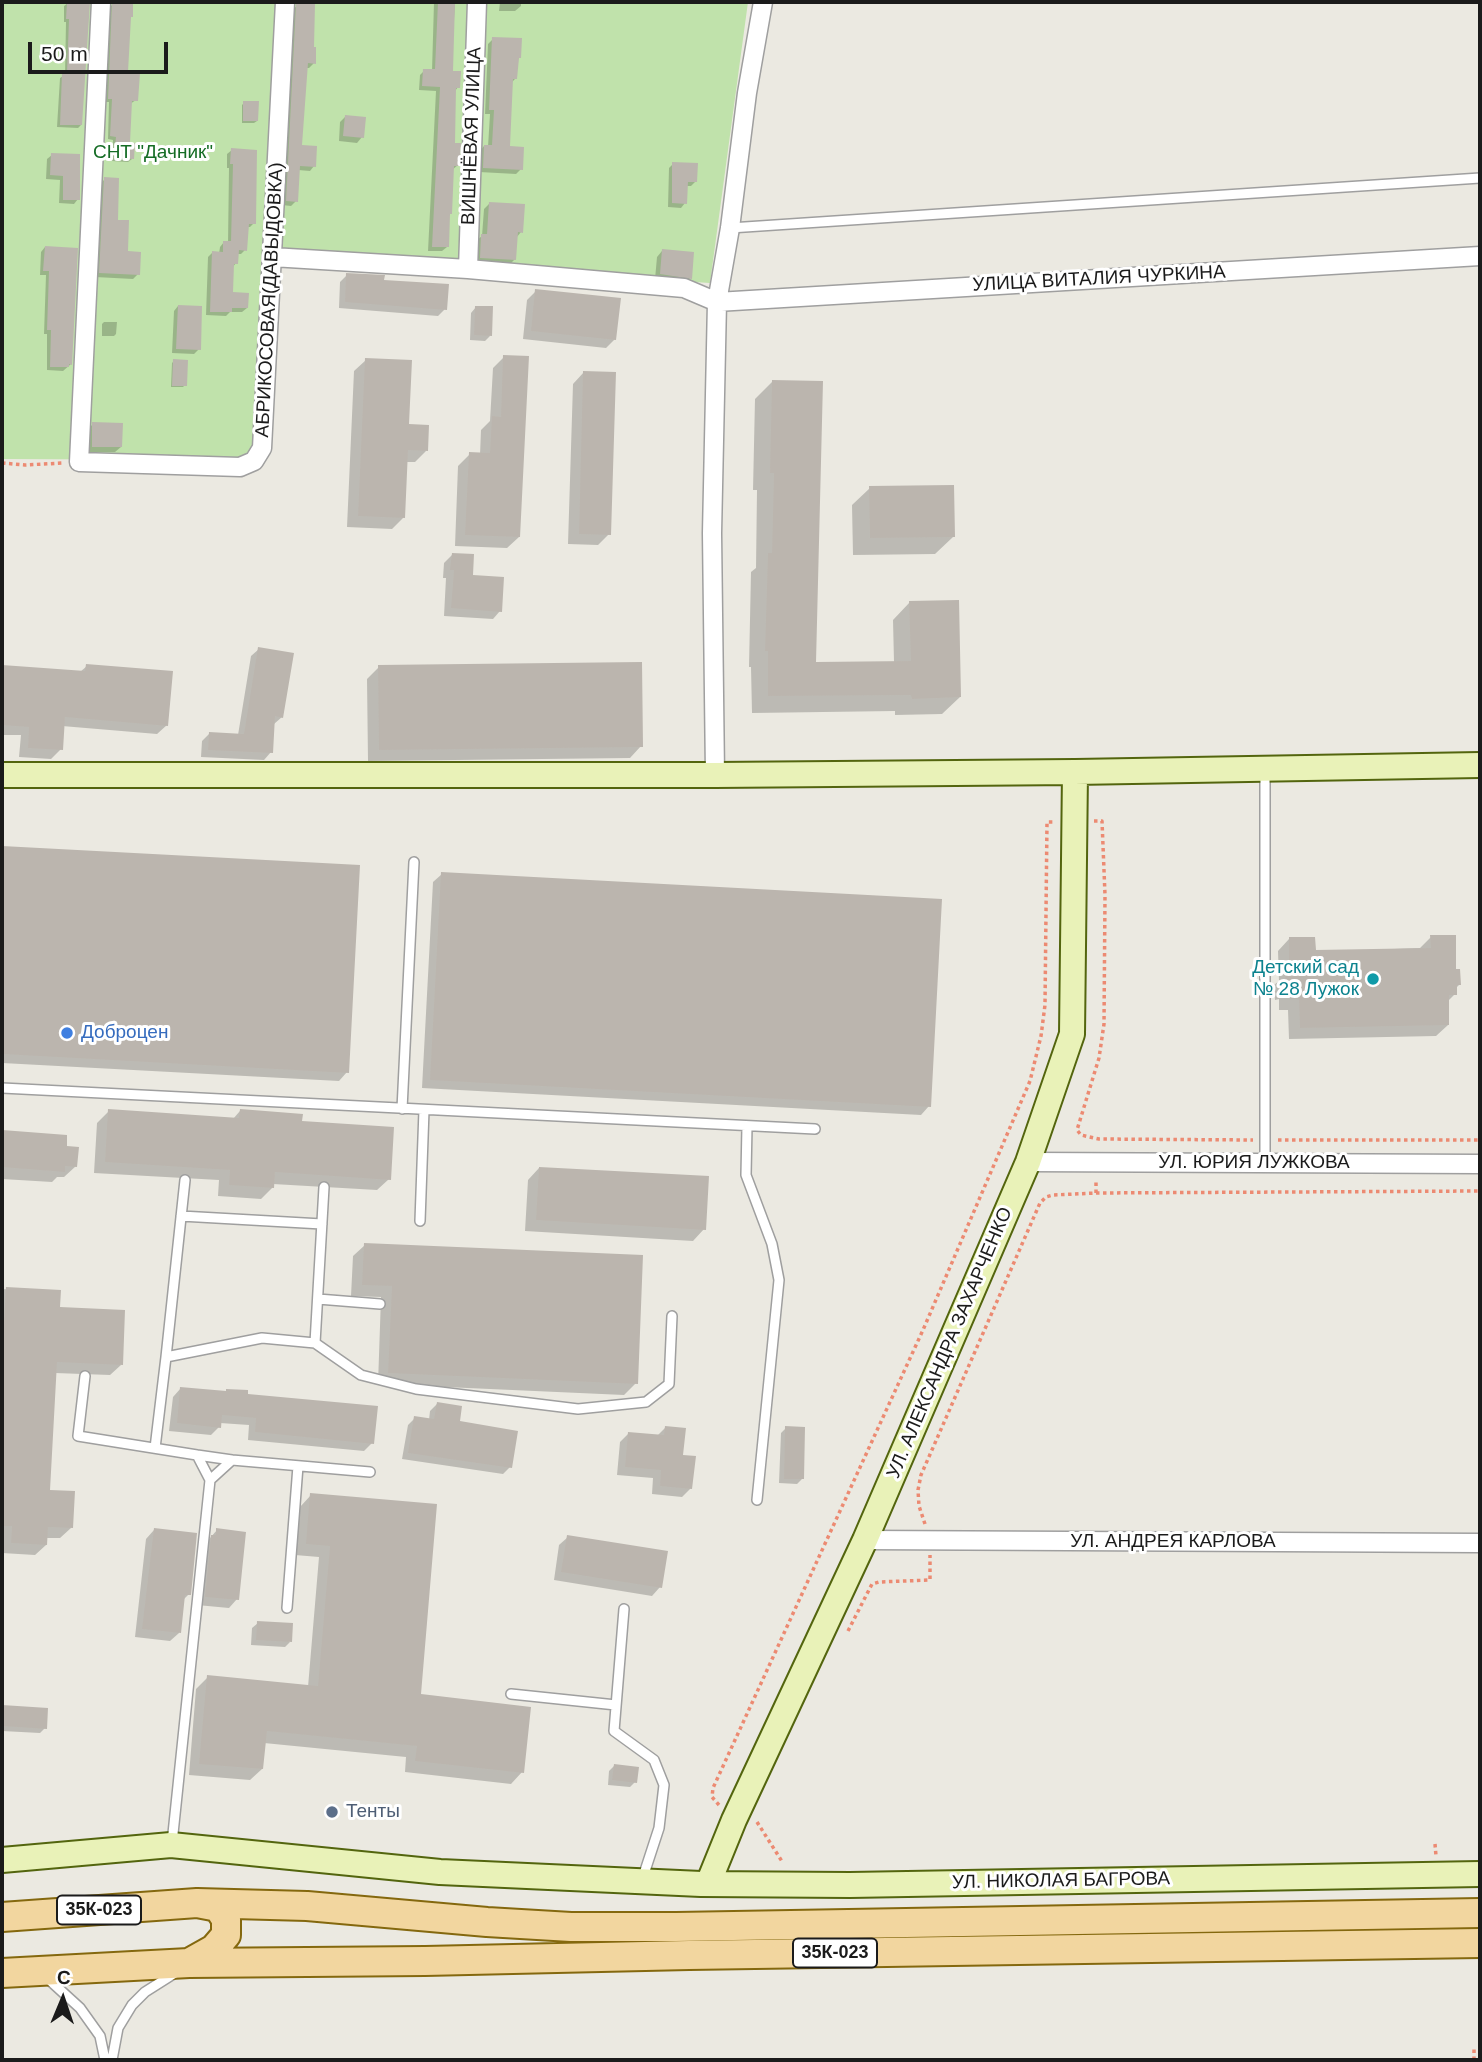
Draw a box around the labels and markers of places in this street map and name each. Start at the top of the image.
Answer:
place label: Детский сад № 28 Лужок [1252,957,1359,1001]
marker: Детский сад № 28 Лужок [1365,971,1381,987]
place label: Доброцен [81,1022,168,1044]
marker: Доброцен [59,1025,75,1041]
place label: Тенты [346,1801,400,1823]
marker: Тенты [324,1804,340,1820]

